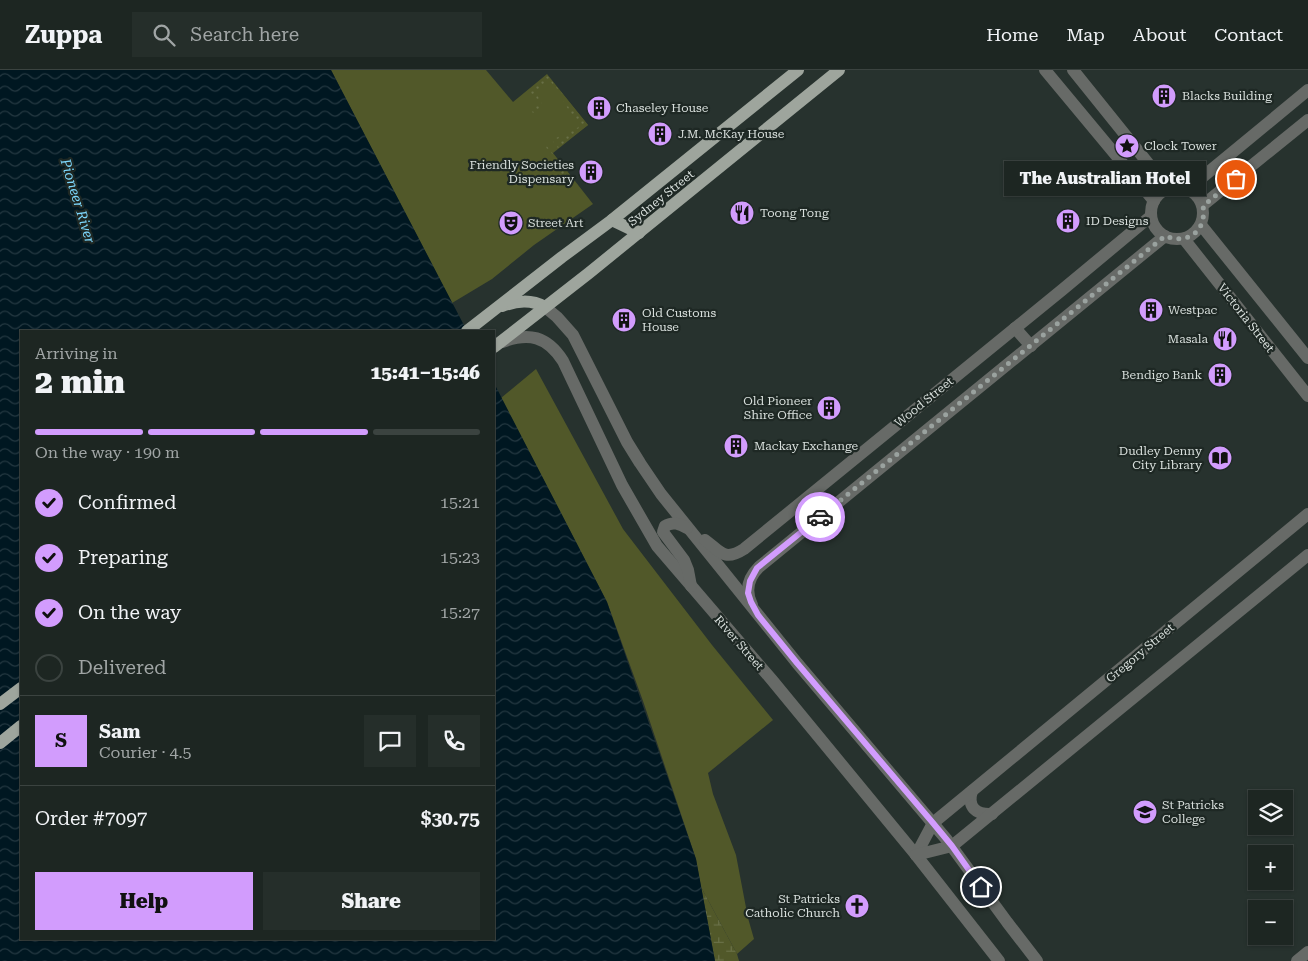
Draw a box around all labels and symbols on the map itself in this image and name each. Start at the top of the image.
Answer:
building icon: Blacks Building [1151,83,1177,109]
place label: Blacks Building [1182,89,1272,103]
building icon: Chaseley House [586,95,612,121]
place label: Chaseley House [616,101,709,115]
building icon: J.M. McKay House [647,121,673,147]
place label: J.M. McKay House [678,127,785,141]
place icon: Clock Tower [1114,133,1140,159]
place label: Clock Tower [1144,139,1217,153]
water label: Pioneer River [57,156,99,245]
place label: Friendly Societies Dispensary [470,158,575,186]
pin [1215,158,1257,200]
building icon: Friendly Societies Dispensary [578,159,604,185]
callout: The Australian Hotel [1004,162,1206,196]
street label: Sydney Street [625,167,697,229]
restaurant icon: Toong Tong [729,200,755,226]
place label: Toong Tong [760,206,829,220]
building icon: ID Designs [1055,208,1081,234]
theatre icon: Street Art [498,210,524,236]
place label: ID Designs [1086,214,1149,228]
place label: Street Art [528,216,584,230]
street label: Victoria Street [1215,281,1277,356]
building icon: Westpac [1138,297,1164,323]
place label: Westpac [1168,303,1218,317]
place label: Old Customs House [642,306,716,334]
building icon: Old Customs House [611,307,637,333]
restaurant icon: Masala [1212,326,1238,352]
place label: Masala [1168,332,1208,346]
building icon: Bendigo Bank [1207,362,1233,388]
place label: Bendigo Bank [1122,368,1202,382]
street label: Wood Street [892,374,957,430]
place label: Old Pioneer Shire Office [743,394,812,422]
building icon: Old Pioneer Shire Office [816,395,842,421]
building icon: Mackay Exchange [723,433,749,459]
place label: Mackay Exchange [754,439,859,453]
place label: Dudley Denny City Library [1119,444,1203,472]
library icon: Dudley Denny City Library [1207,445,1233,471]
courier [795,492,845,542]
street label: River Street [711,613,767,674]
street label: Gregory Street [1103,620,1177,685]
place label: St Patricks College [1162,798,1224,826]
school or university icon: St Patricks College [1132,799,1158,825]
pin [960,866,1002,908]
place label: St Patricks Catholic Church [745,892,840,920]
church icon: St Patricks Catholic Church [844,893,870,919]

